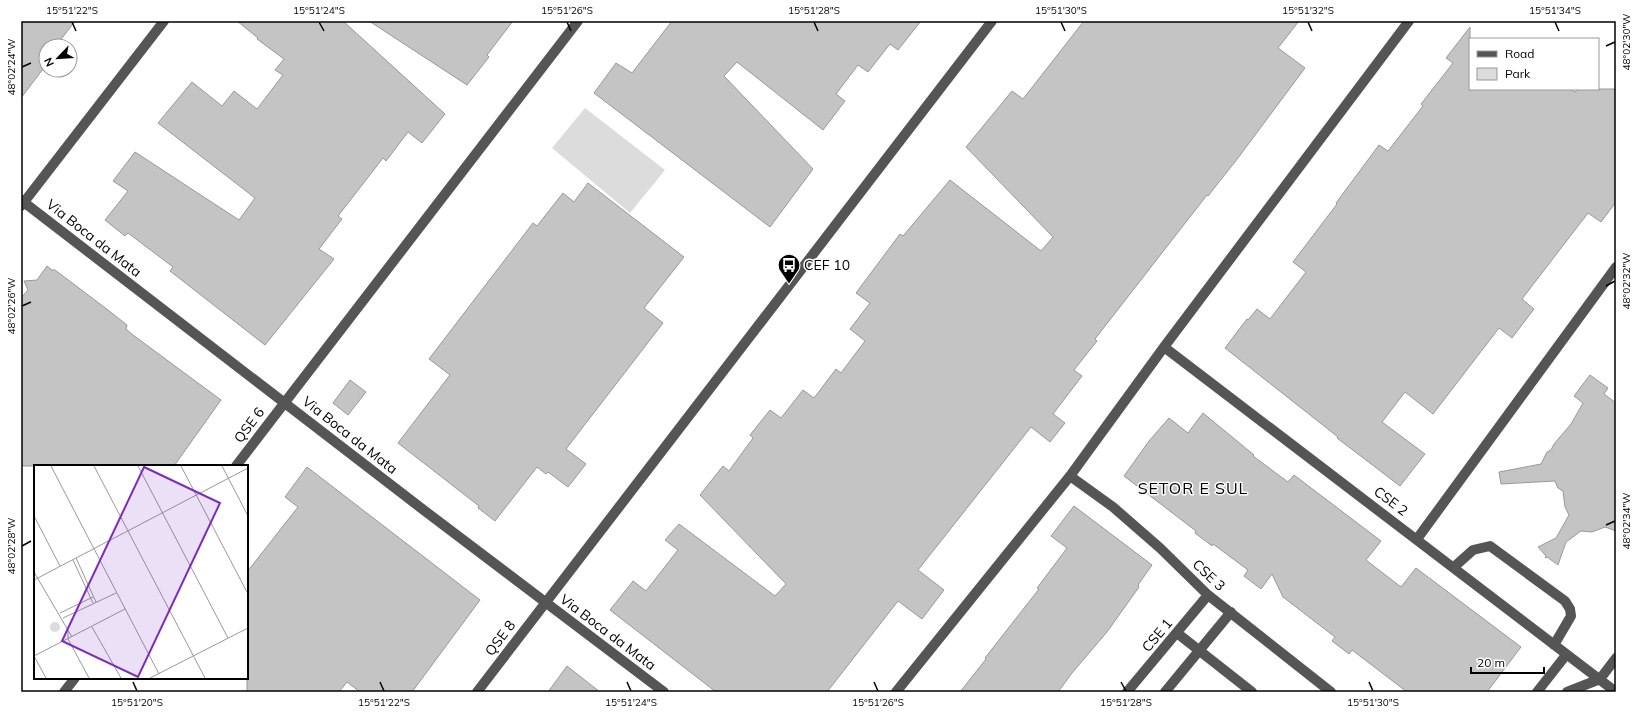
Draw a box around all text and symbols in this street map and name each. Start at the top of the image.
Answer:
text: 15°51'22"S [46,4,98,17]
text: 15°51'24"S [293,4,345,17]
text: 15°51'26"S [541,4,593,17]
text: 15°51'28"S [788,4,840,17]
text: 15°51'30"S [1035,4,1087,17]
text: 15°51'32"S [1282,4,1334,17]
text: 15°51'34"S [1529,4,1581,17]
text: 48°02'30"W [1620,14,1633,70]
north arrow [38,38,78,78]
legend [1469,38,1599,90]
text: 48°02'24"W [5,39,18,95]
text: Road [1505,46,1534,61]
text: N [41,56,57,69]
text: Park [1505,66,1531,81]
street label: Via Boca da Mata [43,195,145,281]
bus stop icon: CEF 10 [776,252,802,285]
text: 48°02'32"W [1620,253,1633,309]
place label: CEF 10 [804,256,850,274]
text: 48°02'26"W [5,278,18,334]
street label: Via Boca da Mata [299,392,401,478]
street label: QSE 6 [230,404,268,446]
inset map [34,465,248,679]
district label: SETOR E SUL [1138,478,1248,498]
street label: CSE 2 [1370,482,1412,520]
text: 48°02'34"W [1620,493,1633,549]
text: 48°02'28"W [5,518,18,574]
street label: CSE 3 [1189,555,1229,595]
street label: Via Boca da Mata [556,590,660,674]
street label: CSE 1 [1138,614,1176,656]
street label: QSE 8 [481,617,519,659]
scale bar [1471,649,1544,675]
text: 20 m [1477,655,1505,670]
text: 15°51'20"S [111,696,163,709]
text: 15°51'22"S [358,696,410,709]
text: 15°51'24"S [605,696,657,709]
text: 15°51'26"S [852,696,904,709]
text: 15°51'28"S [1100,696,1152,709]
text: 15°51'30"S [1347,696,1399,709]

